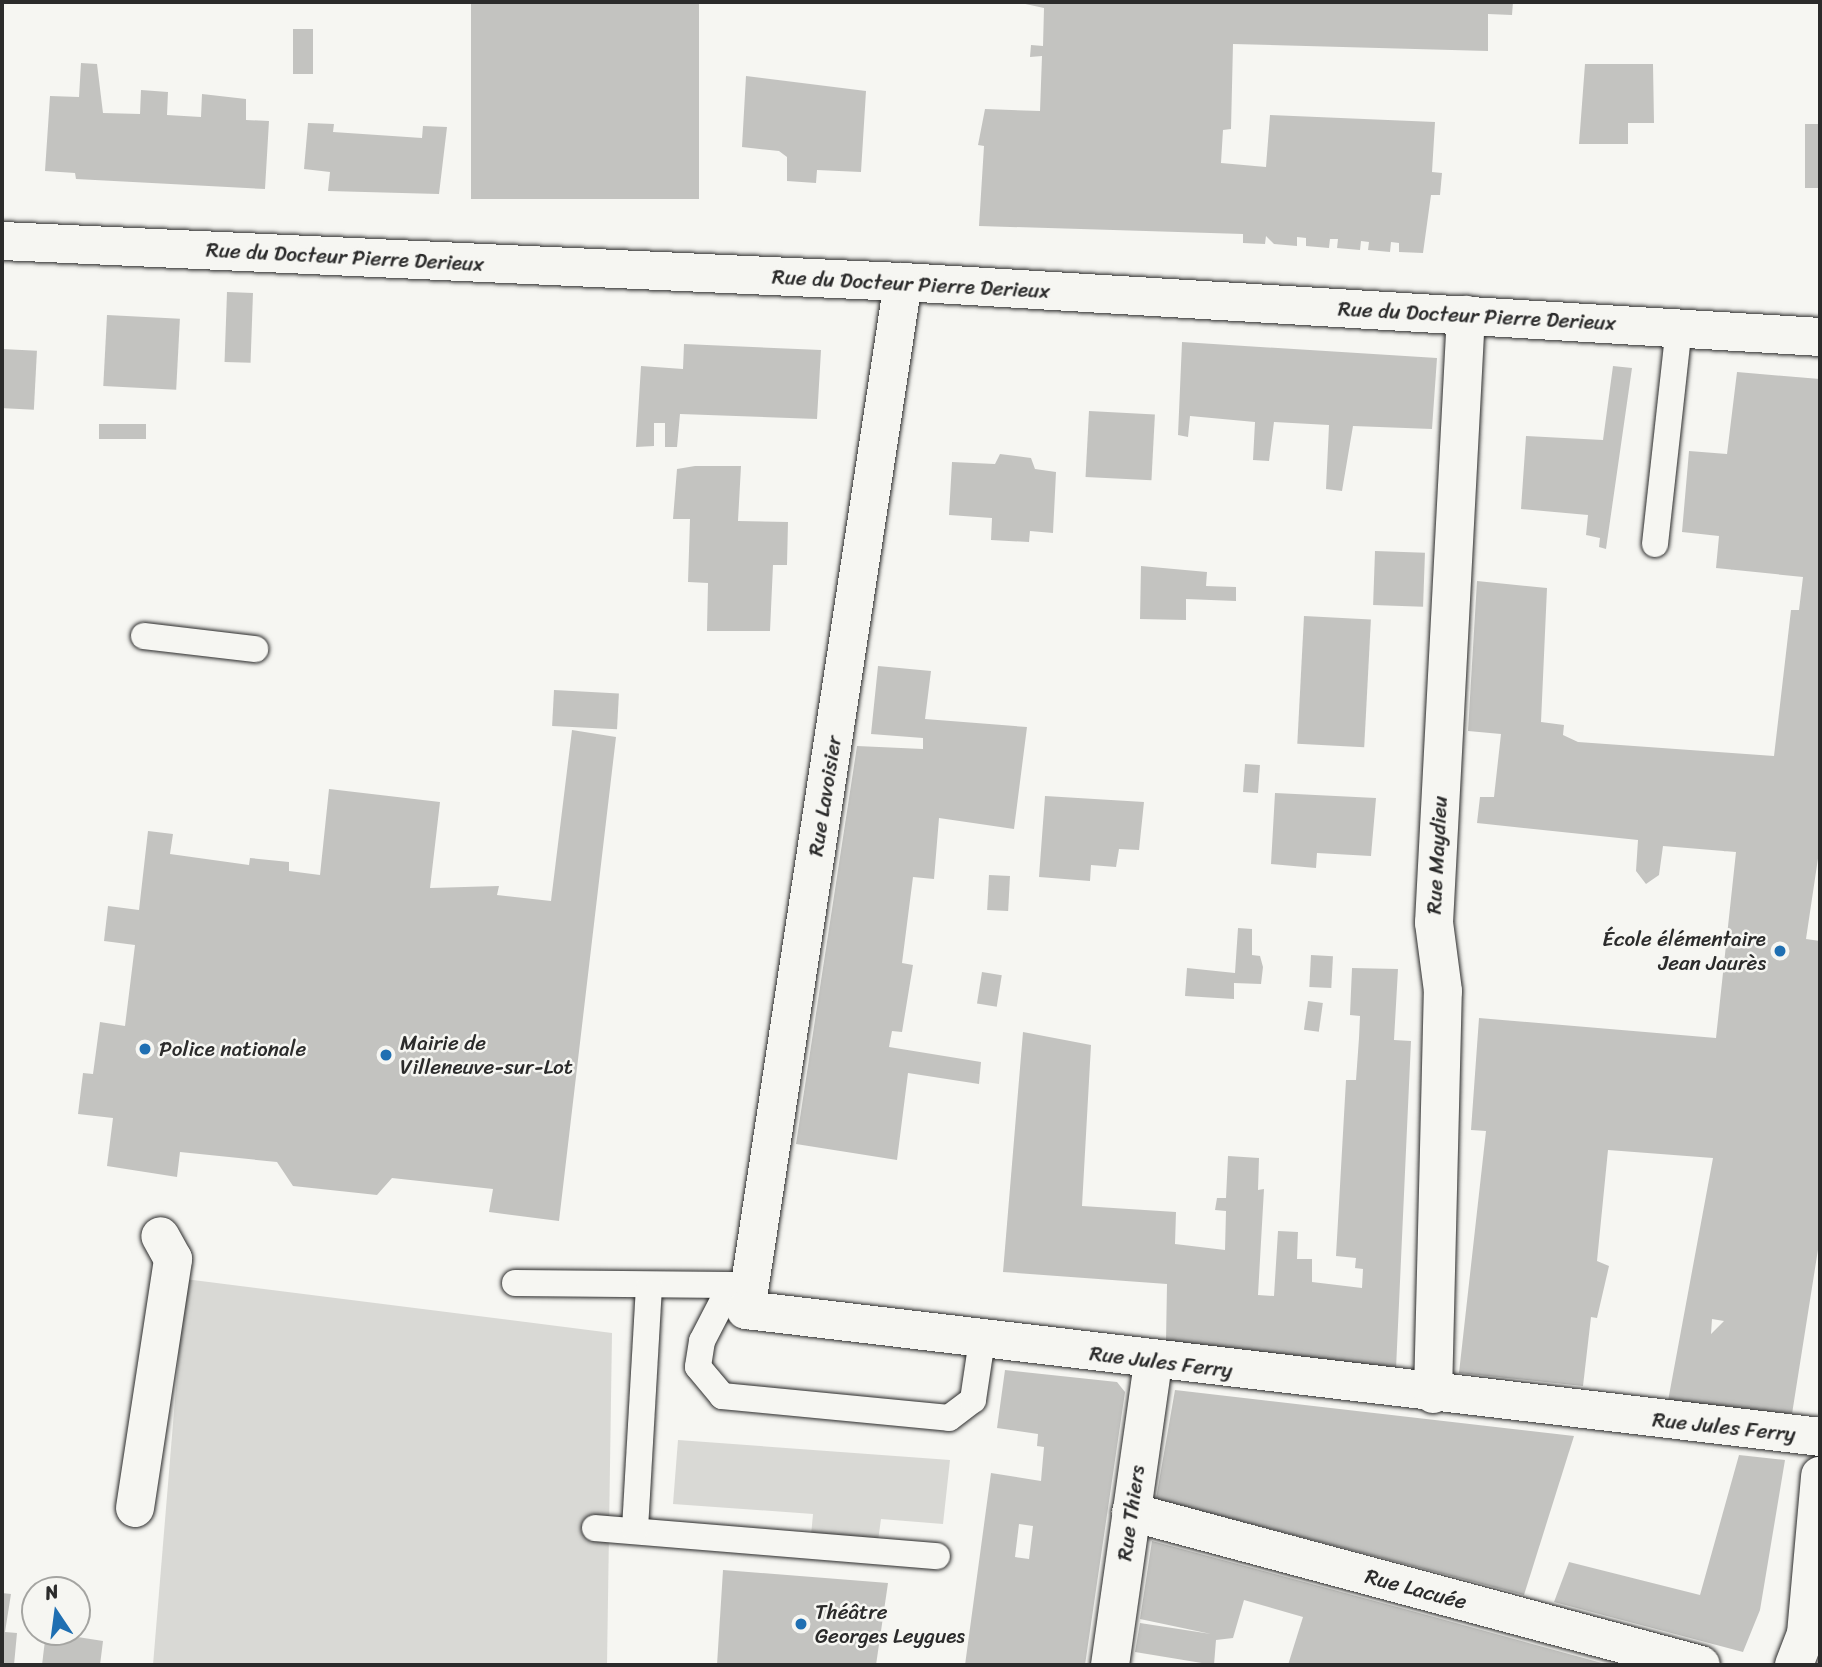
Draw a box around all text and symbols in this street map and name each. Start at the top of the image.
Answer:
street label: Rue du Docteur Pierre Derieux [205,237,485,277]
street label: Rue du Docteur Pierre Derieux [771,264,1051,304]
street label: Rue du Docteur Pierre Derieux [1337,296,1617,336]
street label: Rue Lavoisier [803,734,847,858]
street label: Rue Maydieu [1421,796,1453,914]
place label: École élémentaire Jean Jaurès [1600,926,1766,976]
marker: École élémentaire Jean Jaurès [1772,943,1788,959]
place label: Mairie de Villeneuve-sur-Lot [400,1030,573,1080]
place label: Police nationale [159,1036,306,1062]
marker: Police nationale [137,1041,153,1057]
marker: Mairie de Villeneuve-sur-Lot [378,1047,394,1063]
street label: Rue Jules Ferry [1088,1341,1234,1383]
street label: Rue Jules Ferry [1651,1407,1797,1447]
street label: Rue Thiers [1112,1463,1150,1563]
street label: Rue Lacuée [1363,1563,1469,1615]
text: N [41,1574,62,1610]
north arrow [21,1576,91,1646]
place label: Théâtre Georges Leygues [815,1599,965,1649]
marker: Théâtre Georges Leygues [793,1616,809,1632]

